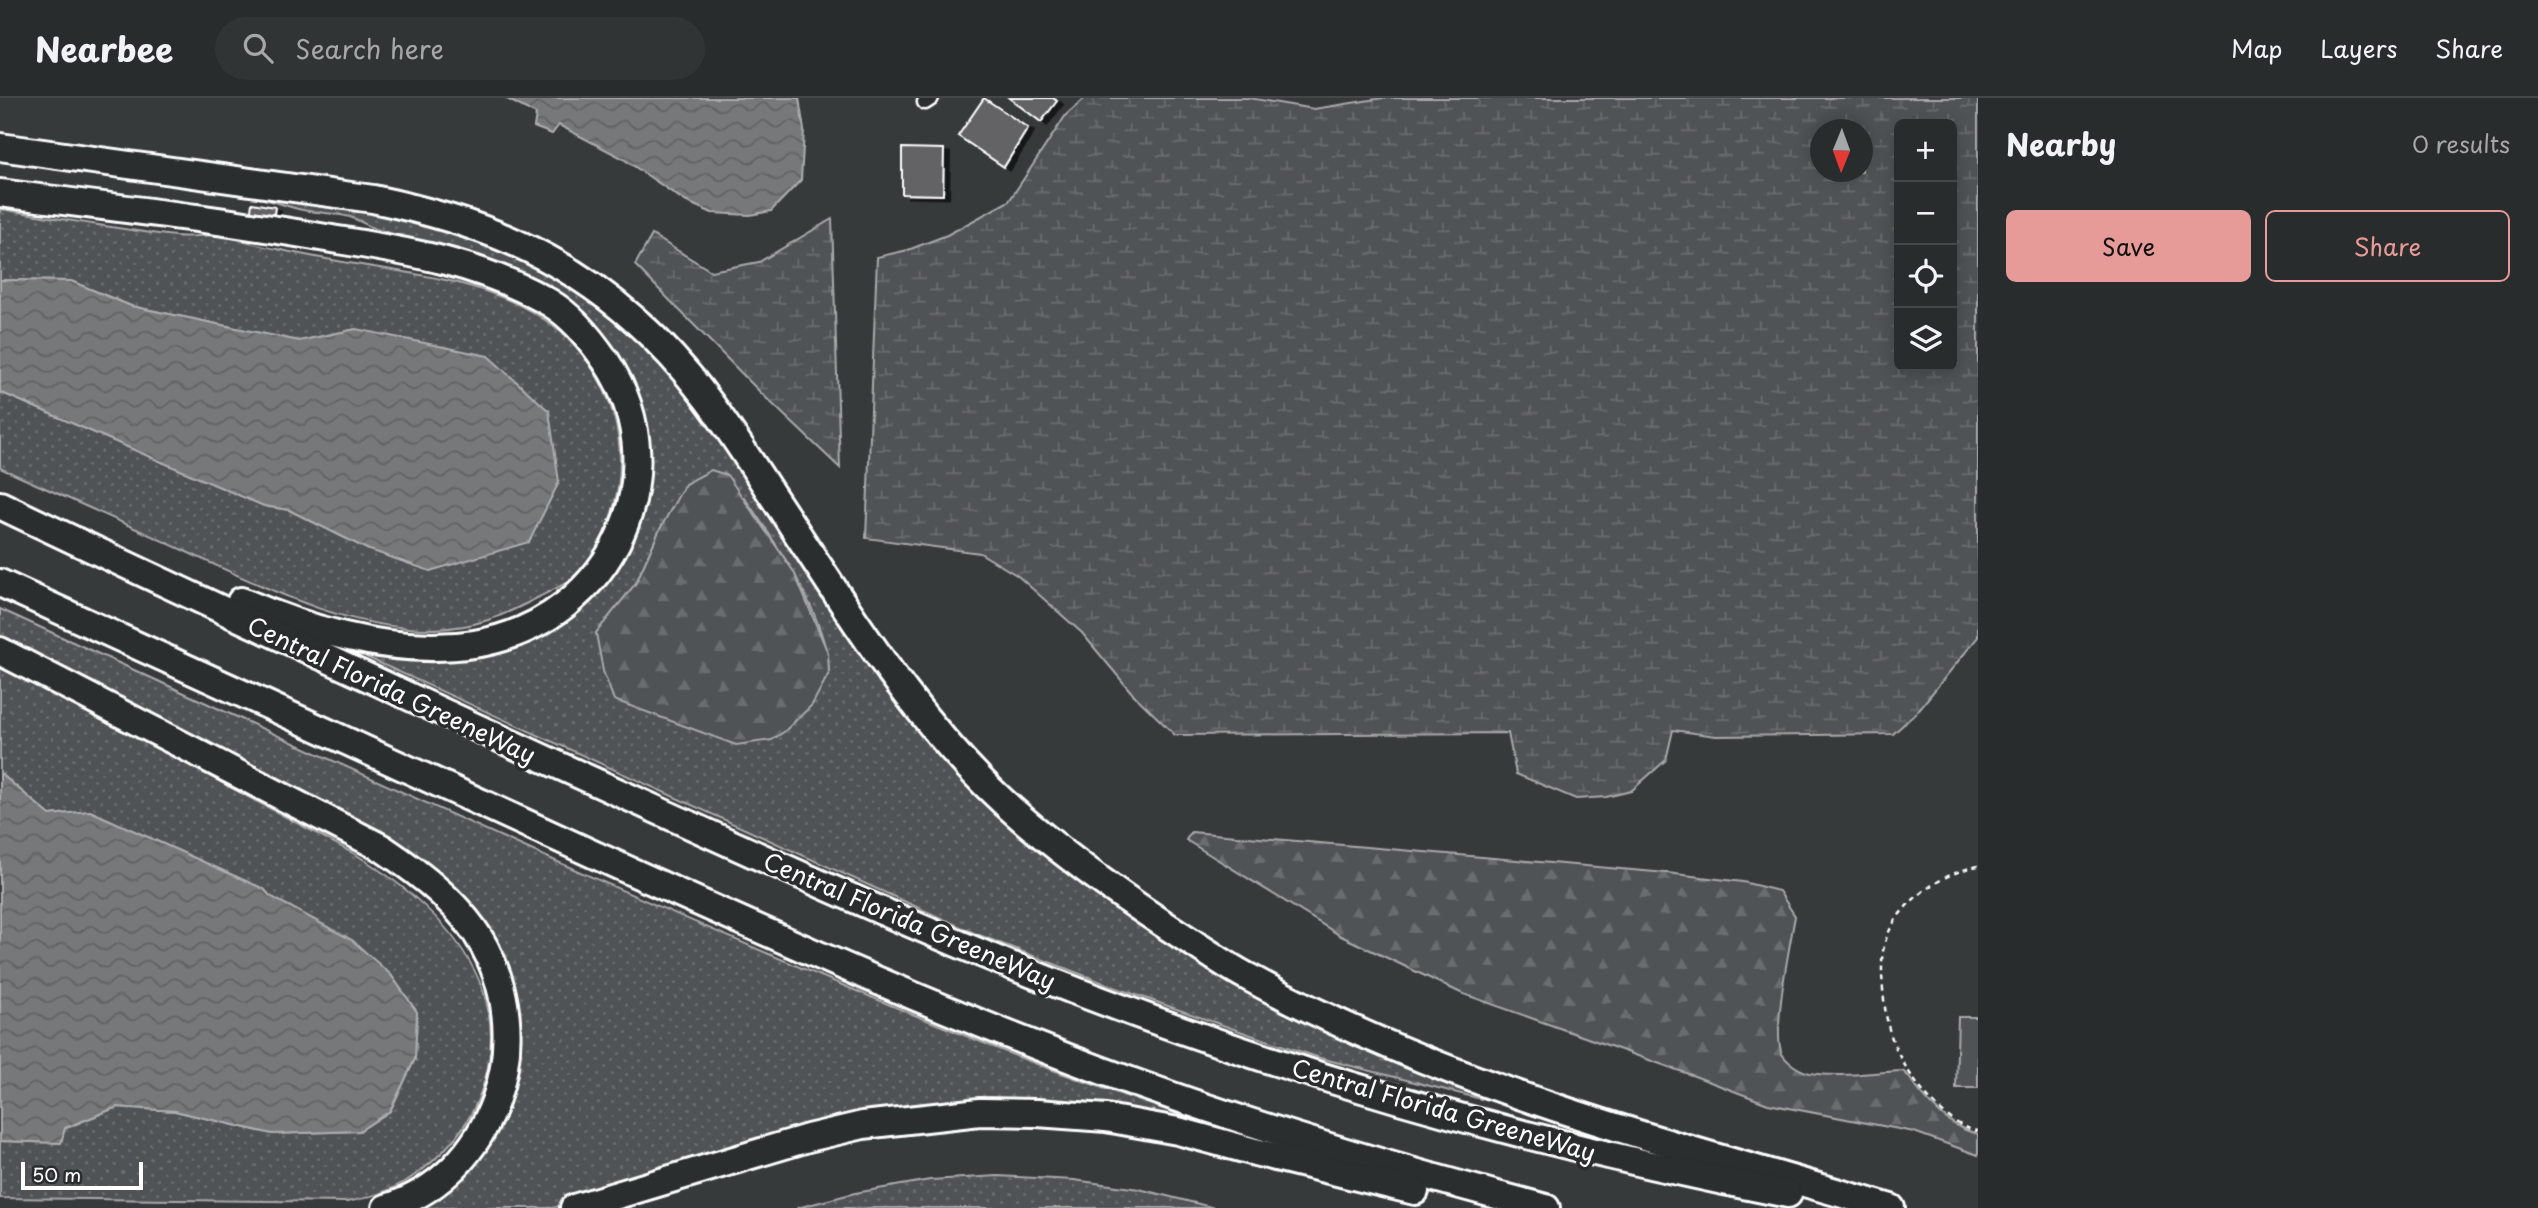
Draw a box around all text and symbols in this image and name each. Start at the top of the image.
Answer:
search box [215,17,705,80]
text: Nearbee [35,23,173,73]
icon: search [239,29,277,67]
text: Search here [295,29,444,68]
text: Map [2231,30,2282,66]
text: Layers [2320,30,2397,66]
text: Share [2435,30,2503,66]
north arrow [1810,119,1873,182]
map controls [1894,119,1957,371]
button: + [1894,119,1957,182]
text: Nearby [2006,121,2116,166]
text: 0 results [2412,126,2510,161]
button: − [1894,182,1957,245]
button: Save [2006,210,2251,282]
button: Share [2265,210,2510,282]
button: locate [1894,245,1957,308]
button: layers [1894,308,1957,371]
street label: Central Florida GreeneWay [242,606,542,772]
street label: Central Florida GreeneWay [758,842,1062,998]
street label: Central Florida GreeneWay [1288,1048,1600,1170]
scale bar [21,1159,144,1191]
text: 50 m [32,1160,81,1188]

